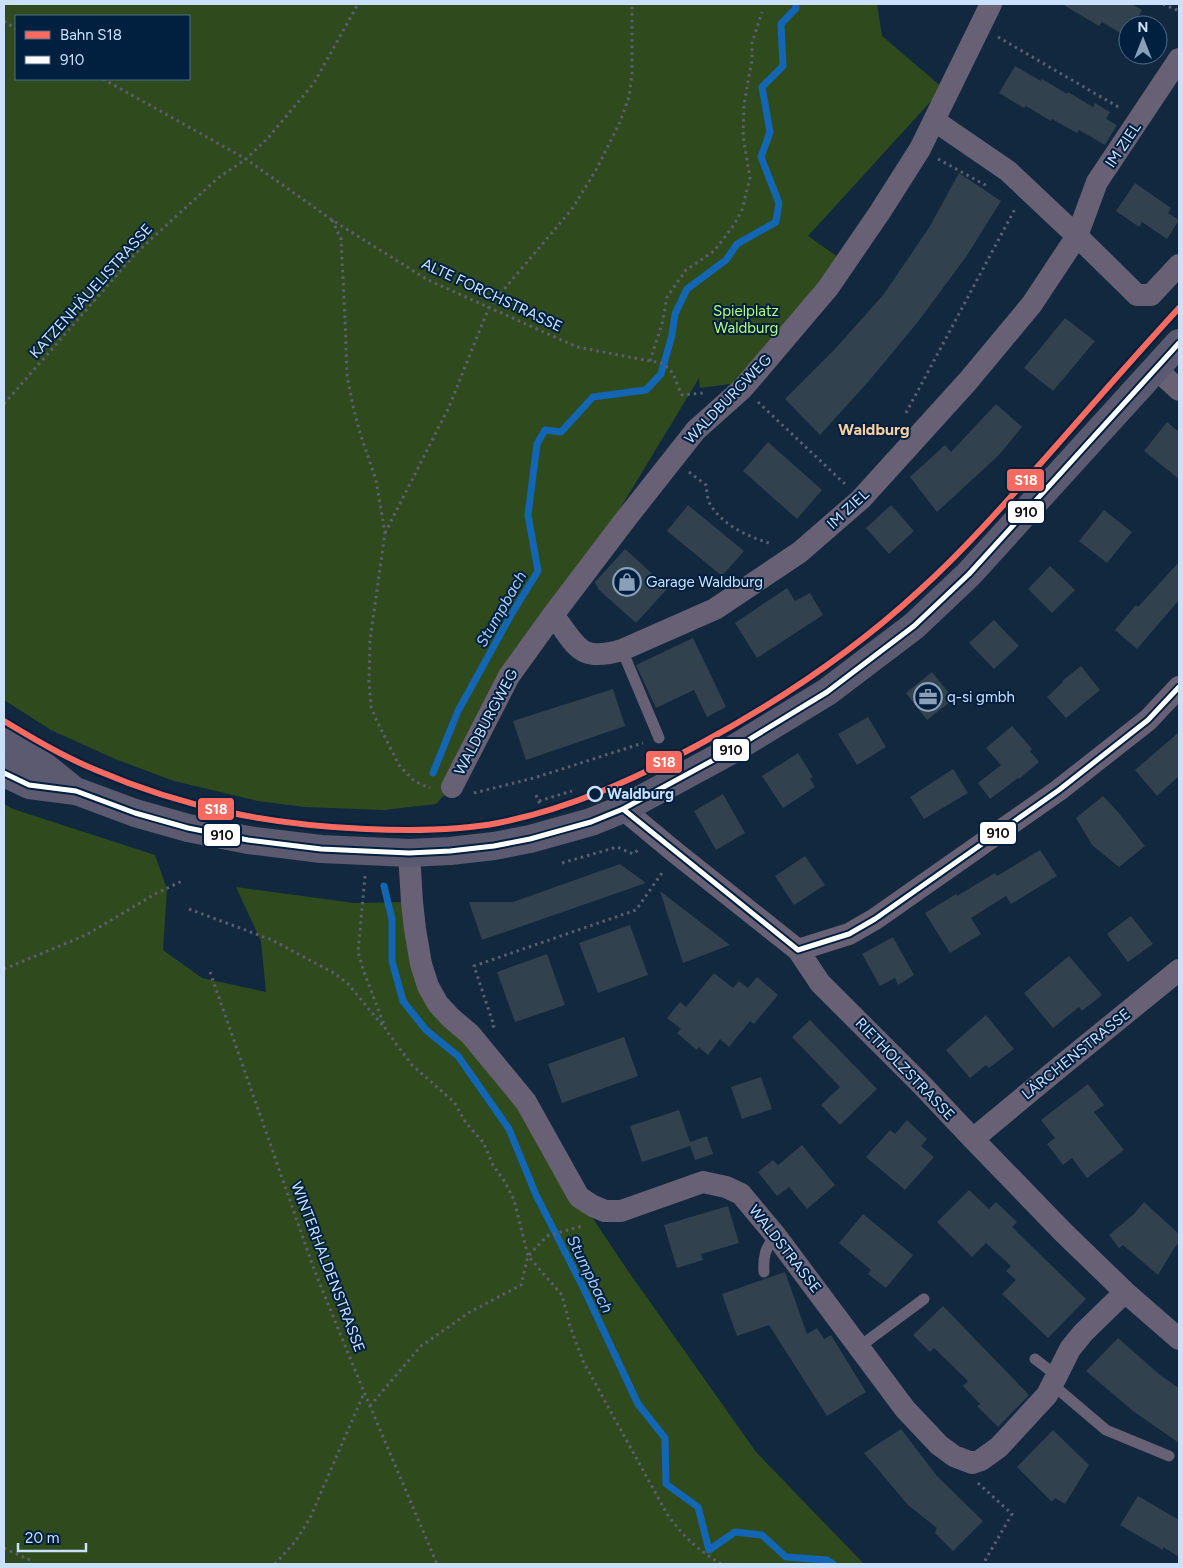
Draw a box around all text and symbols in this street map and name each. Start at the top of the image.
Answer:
legend [15,15,190,80]
north arrow [1118,15,1168,65]
text: N [1138,19,1148,36]
text: Bahn S18 [60,26,122,44]
text: 910 [60,51,84,69]
street label: IM ZIEL [1101,119,1145,171]
street label: KATZENHÄUELISTRASSE [26,220,156,362]
street label: ALTE FORCHSTRASSE [419,254,565,336]
park label: Spielplatz Waldburg [713,302,779,337]
street label: WALDBURGWEG [681,351,775,447]
district label: Waldburg [838,420,910,439]
line badge: S18 [1006,468,1045,492]
text: S18 [1015,472,1037,489]
street label: IM ZIEL [823,485,873,533]
line badge: 910 [1007,500,1045,524]
text: 910 [1014,504,1038,521]
shop icon: Garage Waldburg [612,567,642,597]
water label: Stumpbach [472,568,530,650]
place label: Garage Waldburg [646,573,763,591]
street label: WALDBURGWEG [450,666,522,778]
office icon: q-si gmbh [913,682,943,712]
place label: q-si gmbh [947,688,1015,706]
line badge: 910 [712,738,750,762]
text: 910 [719,742,743,759]
line badge: S18 [645,750,683,774]
text: S18 [653,754,675,771]
place label: Waldburg [607,785,674,803]
marker: Waldburg [587,786,603,802]
line badge: S18 [197,797,235,821]
text: S18 [205,801,227,818]
line badge: 910 [979,821,1017,845]
line badge: 910 [203,823,241,847]
text: 910 [986,825,1010,842]
text: 910 [210,827,234,844]
street label: LÄRCHENSTRASSE [1018,1005,1134,1103]
street label: RIETHOLZSTRASSE [852,1014,958,1124]
street label: WINTERHALDENSTRASSE [287,1179,369,1355]
street label: WALDSTRASSE [745,1201,825,1297]
water label: Stumpbach [563,1232,617,1316]
scale bar [18,1520,85,1552]
text: 20 m [25,1529,59,1547]

